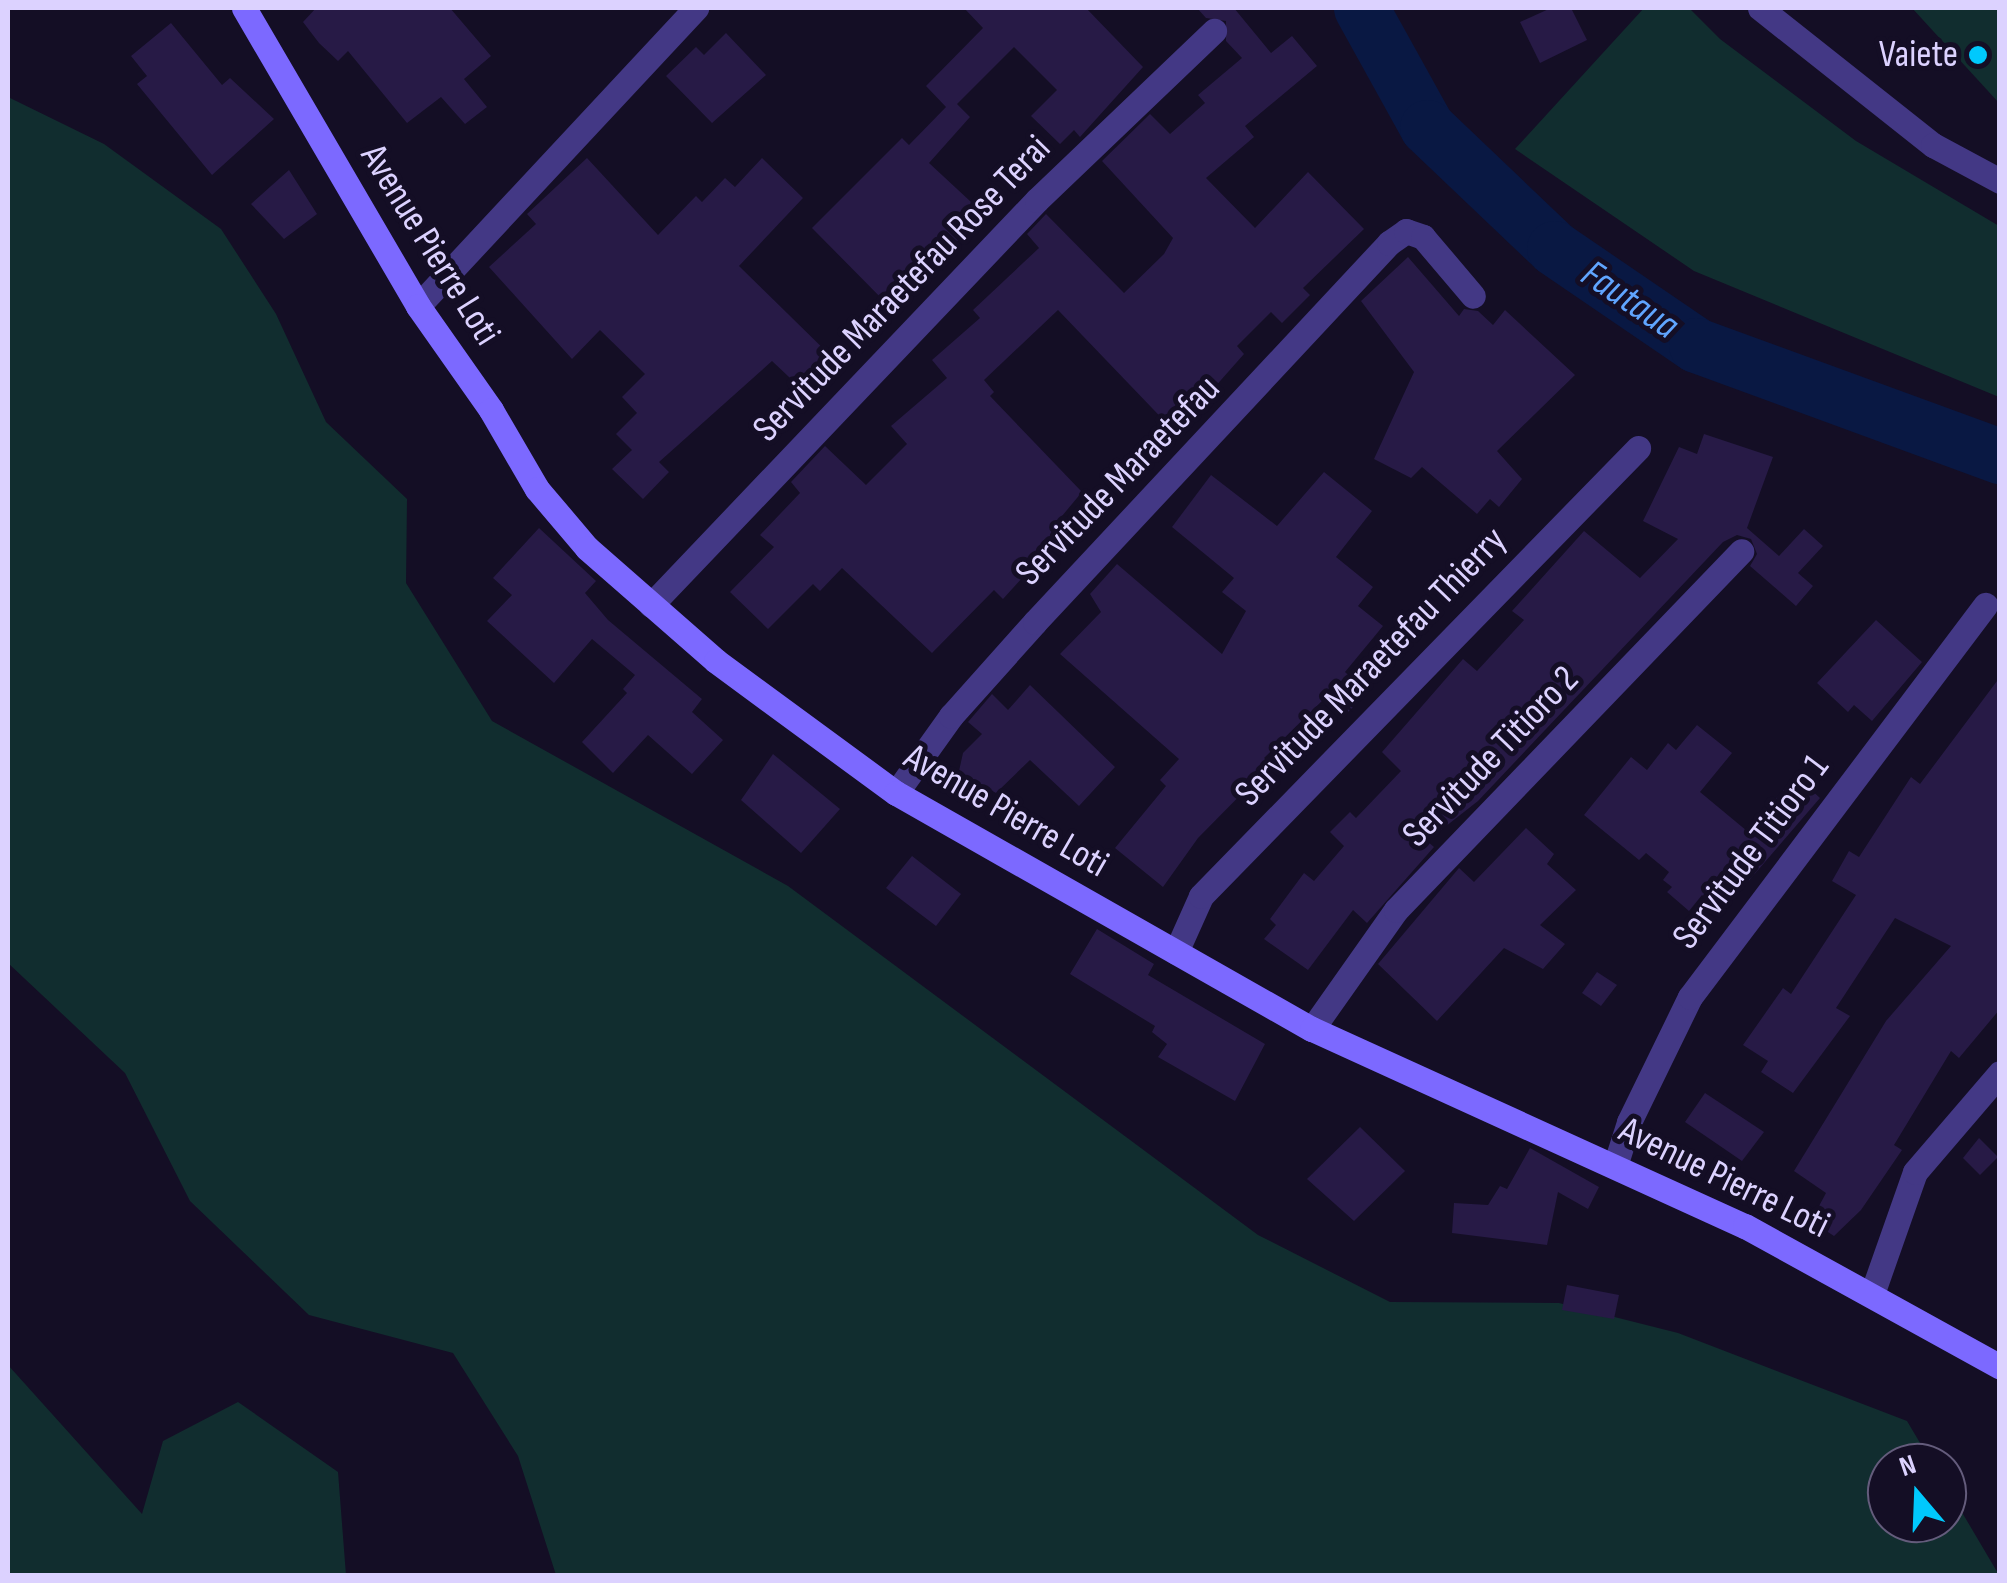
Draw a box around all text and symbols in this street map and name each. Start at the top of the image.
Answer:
place label: Vaiete [1879,32,1958,78]
marker: Vaiete [1967,44,1989,66]
street label: Servitude Maraetefau Rose Terai [744,126,1060,452]
street label: Avenue Pierre Loti [350,136,510,354]
water label: Fautaua [1572,250,1688,350]
street label: Servitude Maraetefau [1006,367,1230,595]
street label: Servitude Maraetefau Thierry [1226,518,1516,816]
street label: Servitude Titioro 2 [1393,657,1589,857]
street label: Avenue Pierre Loti [896,734,1116,888]
street label: Servitude Titioro 1 [1663,746,1839,958]
street label: Avenue Pierre Loti [1612,1108,1836,1248]
north arrow [1867,1443,1967,1543]
text: N [1895,1448,1920,1484]

